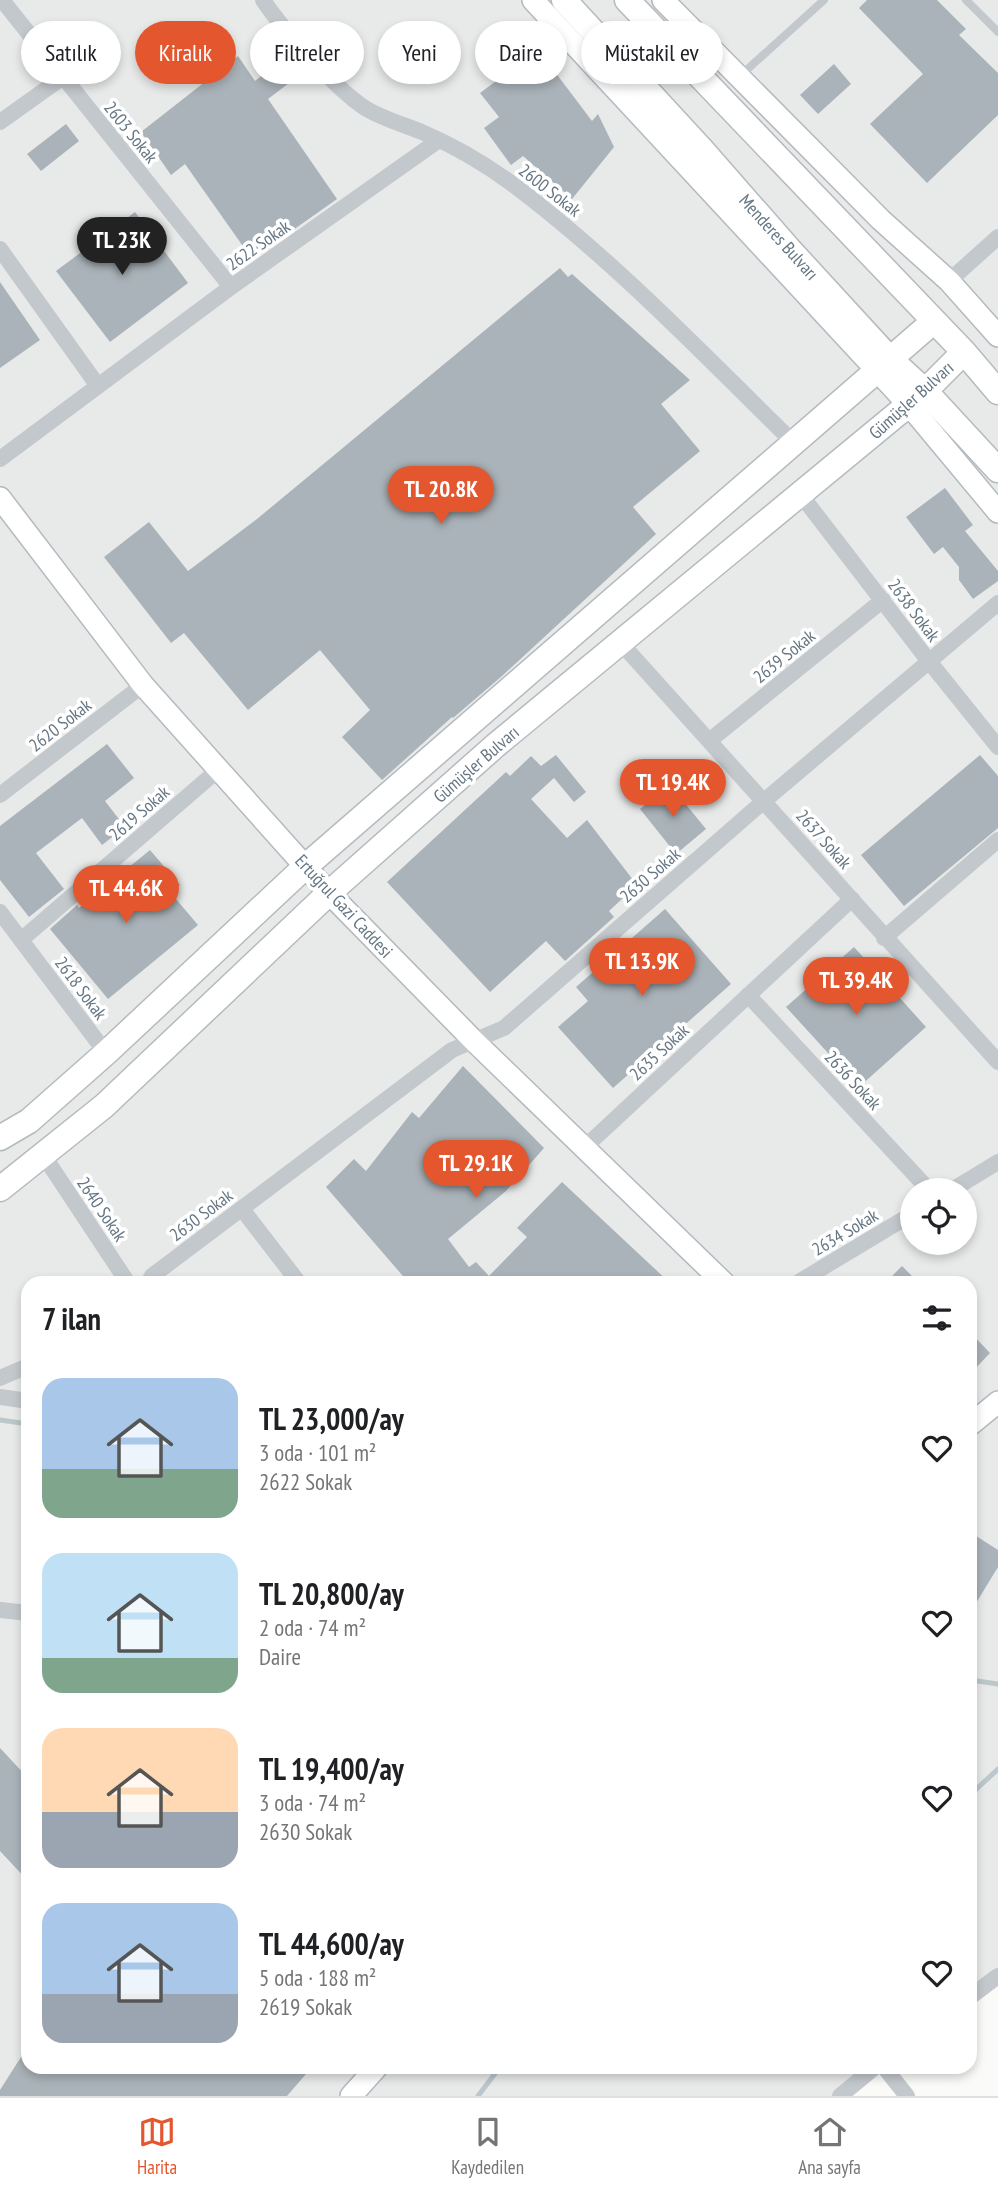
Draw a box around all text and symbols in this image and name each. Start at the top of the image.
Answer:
chip: Satılık [21,21,121,84]
chip: Kiralık [135,21,236,84]
chip: Filtreler [250,21,364,84]
chip: Yeni [378,21,461,84]
chip: Daire [475,21,567,84]
chip: Müstakil ev [581,21,723,84]
street label: 2603 Sokak [99,96,163,168]
street label: 2600 Sokak [514,159,586,221]
street label: Menderes Bulvarı [734,189,824,285]
street label: 2622 Sokak [222,215,294,275]
pin: TL 23K [65,218,179,277]
text: TL 23K [93,225,151,254]
street label: Gümüşler Bulvarı [864,356,958,444]
pin: TL 20.8K [369,466,513,526]
text: TL 20.8K [404,474,478,503]
street label: 2638 Sokak [883,574,945,646]
street label: 2639 Sokak [748,624,820,688]
street label: 2620 Sokak [24,694,96,756]
street label: Gümüşler Bulvarı [428,720,524,808]
pin: TL 19.4K [601,760,745,819]
text: TL 19.4K [636,767,710,796]
street label: 2619 Sokak [104,780,174,846]
street label: 2637 Sokak [791,805,857,873]
street label: 2630 Sokak [615,842,685,908]
street label: Ertuğrul Gazi Caddesi [290,850,398,962]
pin: TL 44.6K [54,866,198,925]
text: TL 44.6K [89,873,163,902]
pin: TL 13.9K [570,939,714,998]
text: TL 13.9K [605,946,679,975]
street label: 2618 Sokak [50,952,112,1024]
pin: TL 39.4K [784,958,928,1017]
text: TL 39.4K [819,965,893,994]
street label: 2635 Sokak [625,1019,693,1085]
street label: 2636 Sokak [820,1046,886,1114]
pin: TL 29.1K [404,1140,548,1200]
text: TL 29.1K [439,1148,513,1177]
street label: 2640 Sokak [72,1172,132,1246]
map controls [900,1178,977,1255]
button: locate [900,1178,977,1255]
street label: 2630 Sokak [165,1184,237,1246]
street label: 2634 Sokak [808,1203,882,1261]
text: 7 ilan [42,1299,101,1338]
icon: filters [918,1299,956,1337]
text: TL 23,000/ay [259,1399,404,1438]
icon: home [98,1406,182,1490]
icon: heart [918,1429,956,1467]
text: 3 oda · 101 m² [259,1438,376,1467]
text: 2622 Sokak [259,1467,352,1496]
text: TL 20,800/ay [259,1574,404,1613]
icon: home [98,1581,182,1665]
icon: heart [918,1604,956,1642]
text: 2 oda · 74 m² [259,1613,366,1642]
text: Daire [259,1642,301,1671]
text: TL 19,400/ay [259,1749,404,1788]
icon: home [98,1756,182,1840]
icon: heart [918,1779,956,1817]
text: 3 oda · 74 m² [259,1788,366,1817]
text: 2630 Sokak [259,1817,352,1846]
text: TL 44,600/ay [259,1924,404,1963]
icon: home [98,1931,182,2015]
icon: heart [918,1954,956,1992]
text: 5 oda · 188 m² [259,1963,376,1992]
text: 2619 Sokak [259,1992,352,2021]
tab: Harita [137,2113,177,2179]
tab: Kaydedilen [451,2113,524,2179]
tab: Ana sayfa [798,2113,861,2179]

